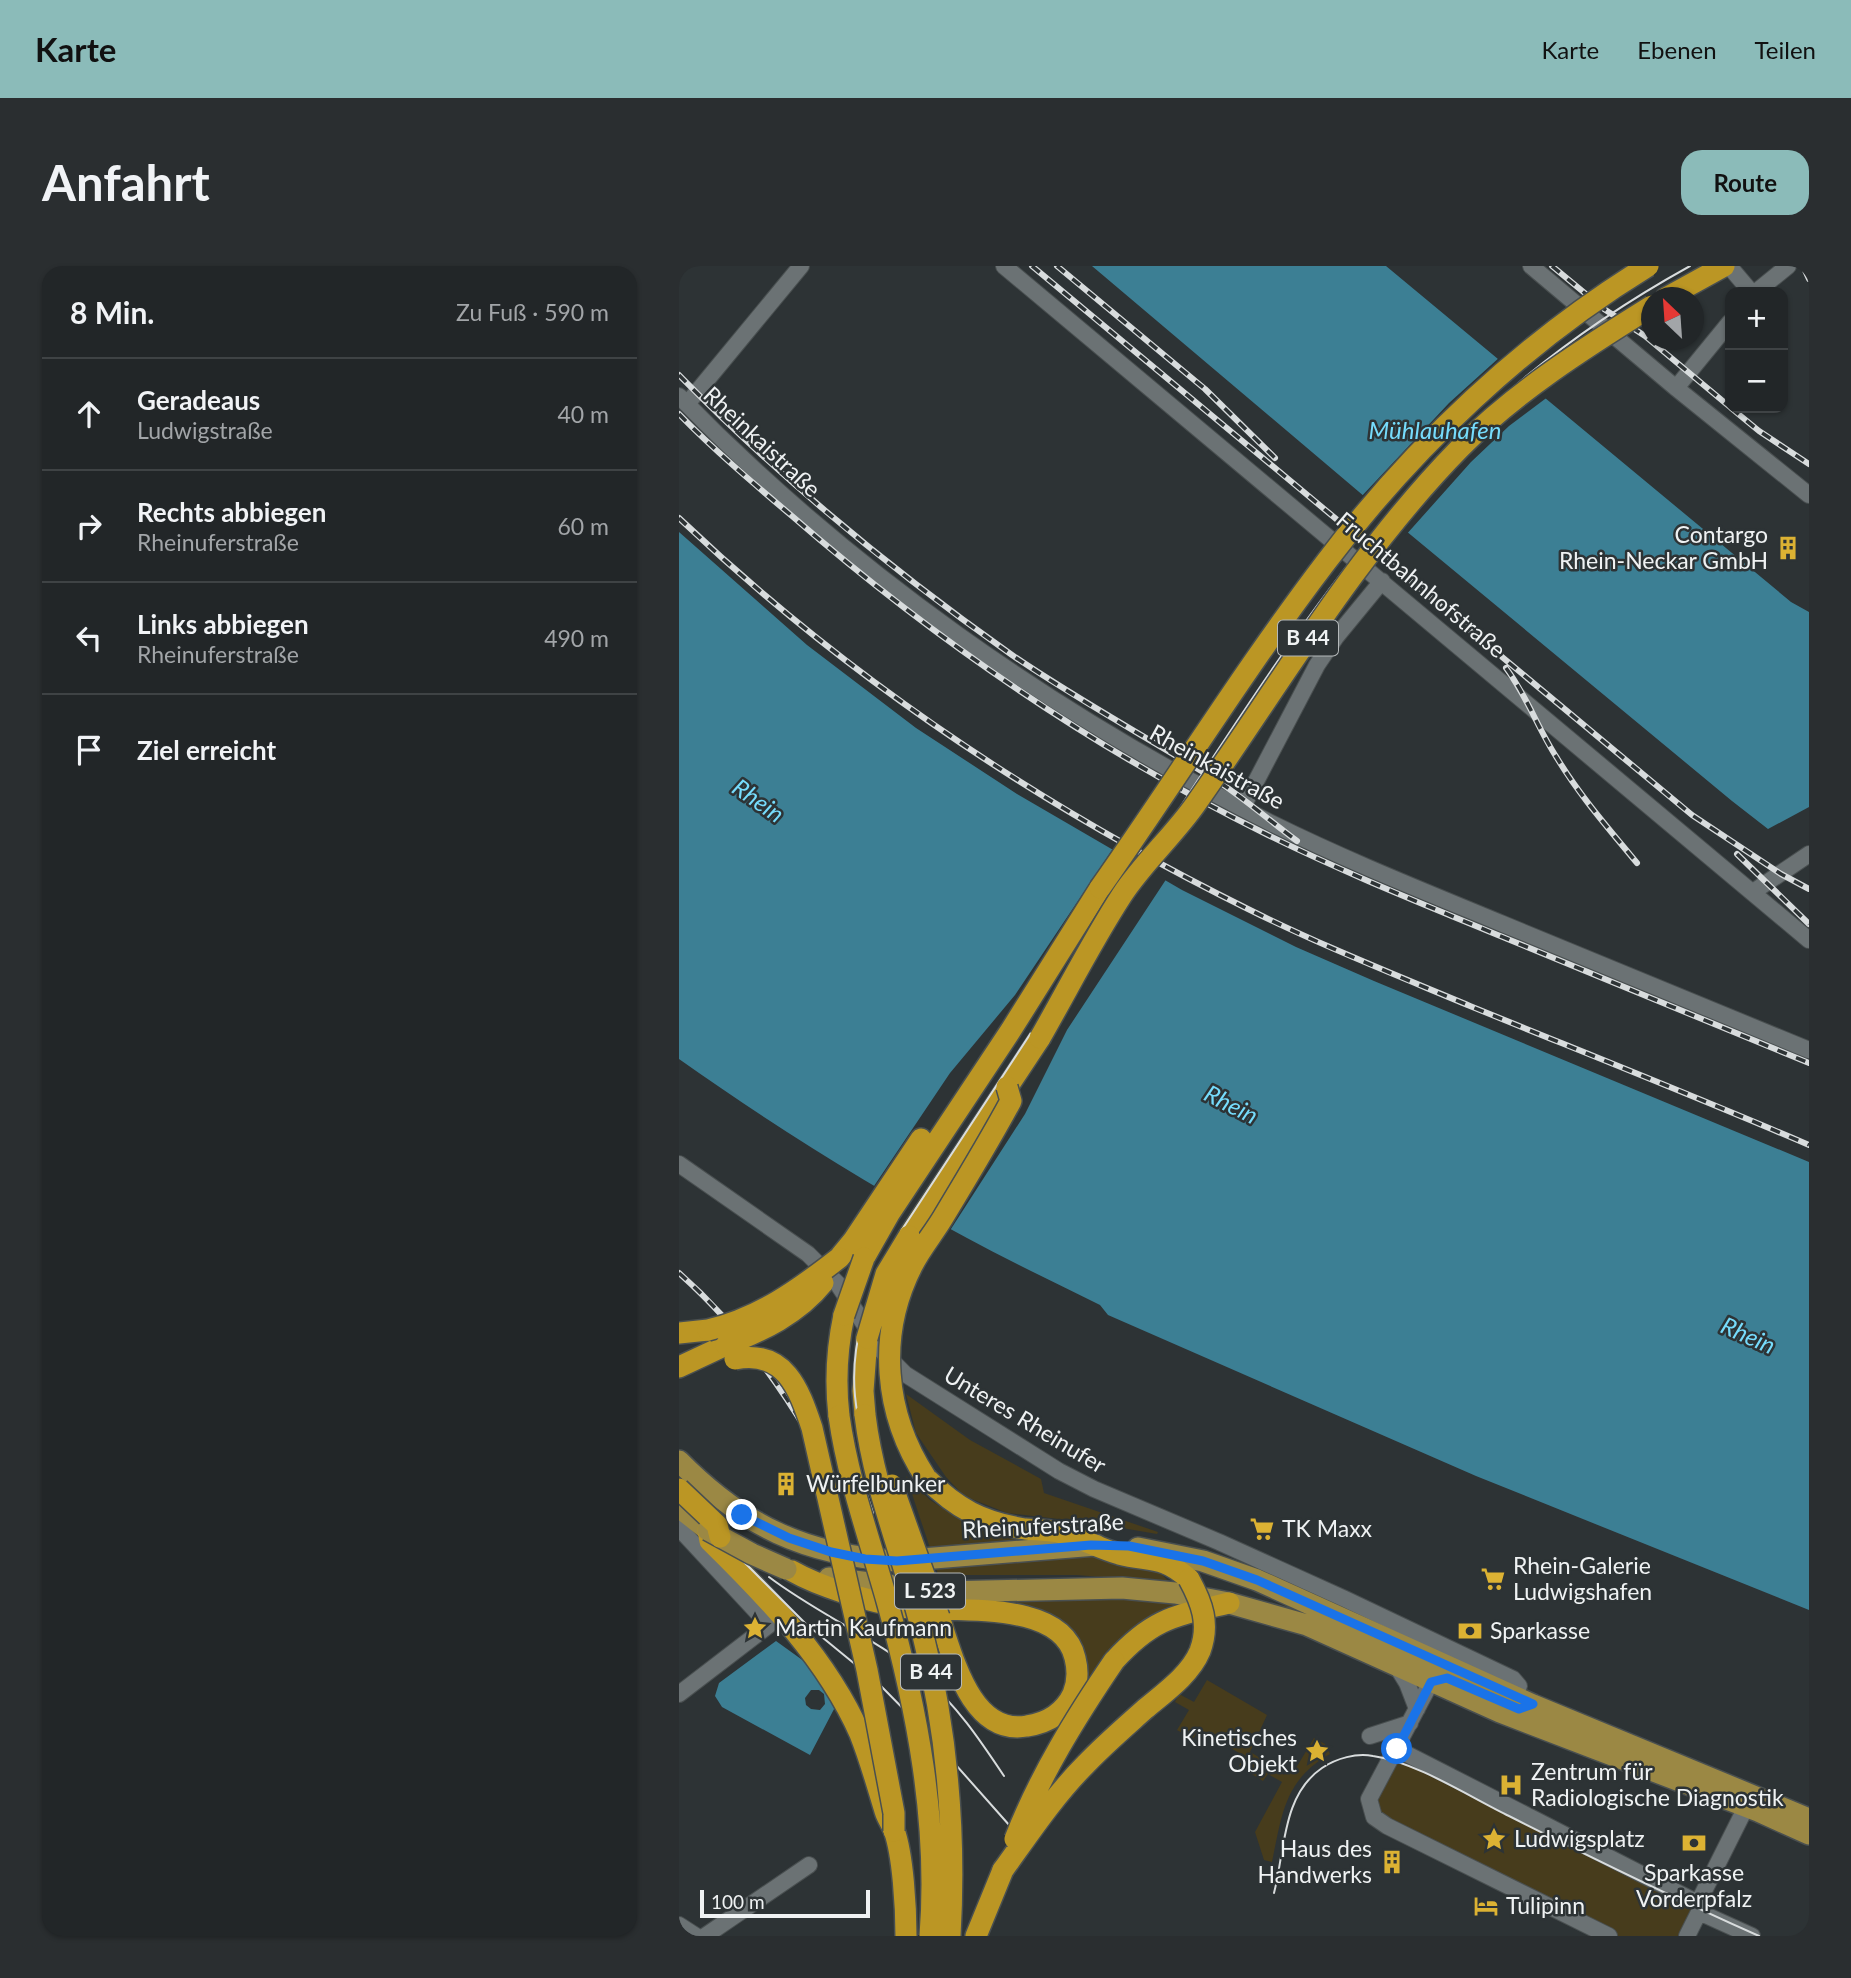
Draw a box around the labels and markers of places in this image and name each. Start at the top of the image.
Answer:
place label: Contargo Rhein-Neckar GmbH [1559,520,1768,574]
building icon: Contargo Rhein-Neckar GmbH [1774,534,1802,562]
place label: Würfelbunker [806,1469,946,1497]
building icon: Würfelbunker [772,1470,800,1498]
place label: TK Maxx [1282,1514,1373,1542]
supermarket icon: TK Maxx [1248,1515,1276,1543]
place label: Rhein-Galerie Ludwigshafen [1513,1551,1652,1605]
supermarket icon: Rhein-Galerie Ludwigshafen [1479,1565,1507,1593]
place label: Martin Kaufmann [775,1613,952,1641]
place icon: Martin Kaufmann [741,1614,769,1642]
place label: Sparkasse [1490,1616,1590,1644]
bank icon: Sparkasse [1456,1617,1484,1645]
place label: Kinetisches Objekt [1181,1723,1298,1777]
place icon: Kinetisches Objekt [1303,1737,1331,1765]
place label: Zentrum für Radiologische Diagnostik [1531,1757,1784,1811]
hospital icon: Zentrum für Radiologische Diagnostik [1497,1771,1525,1799]
place label: Ludwigsplatz [1514,1824,1645,1852]
place icon: Ludwigsplatz [1480,1825,1508,1853]
bank icon: Sparkasse Vorderpfalz [1680,1829,1708,1857]
place label: Haus des Handwerks [1258,1834,1372,1888]
building icon: Haus des Handwerks [1378,1848,1406,1876]
place label: Sparkasse Vorderpfalz [1636,1858,1752,1912]
place label: Tulipinn [1506,1891,1585,1919]
hotel icon: Tulipinn [1472,1892,1500,1920]

